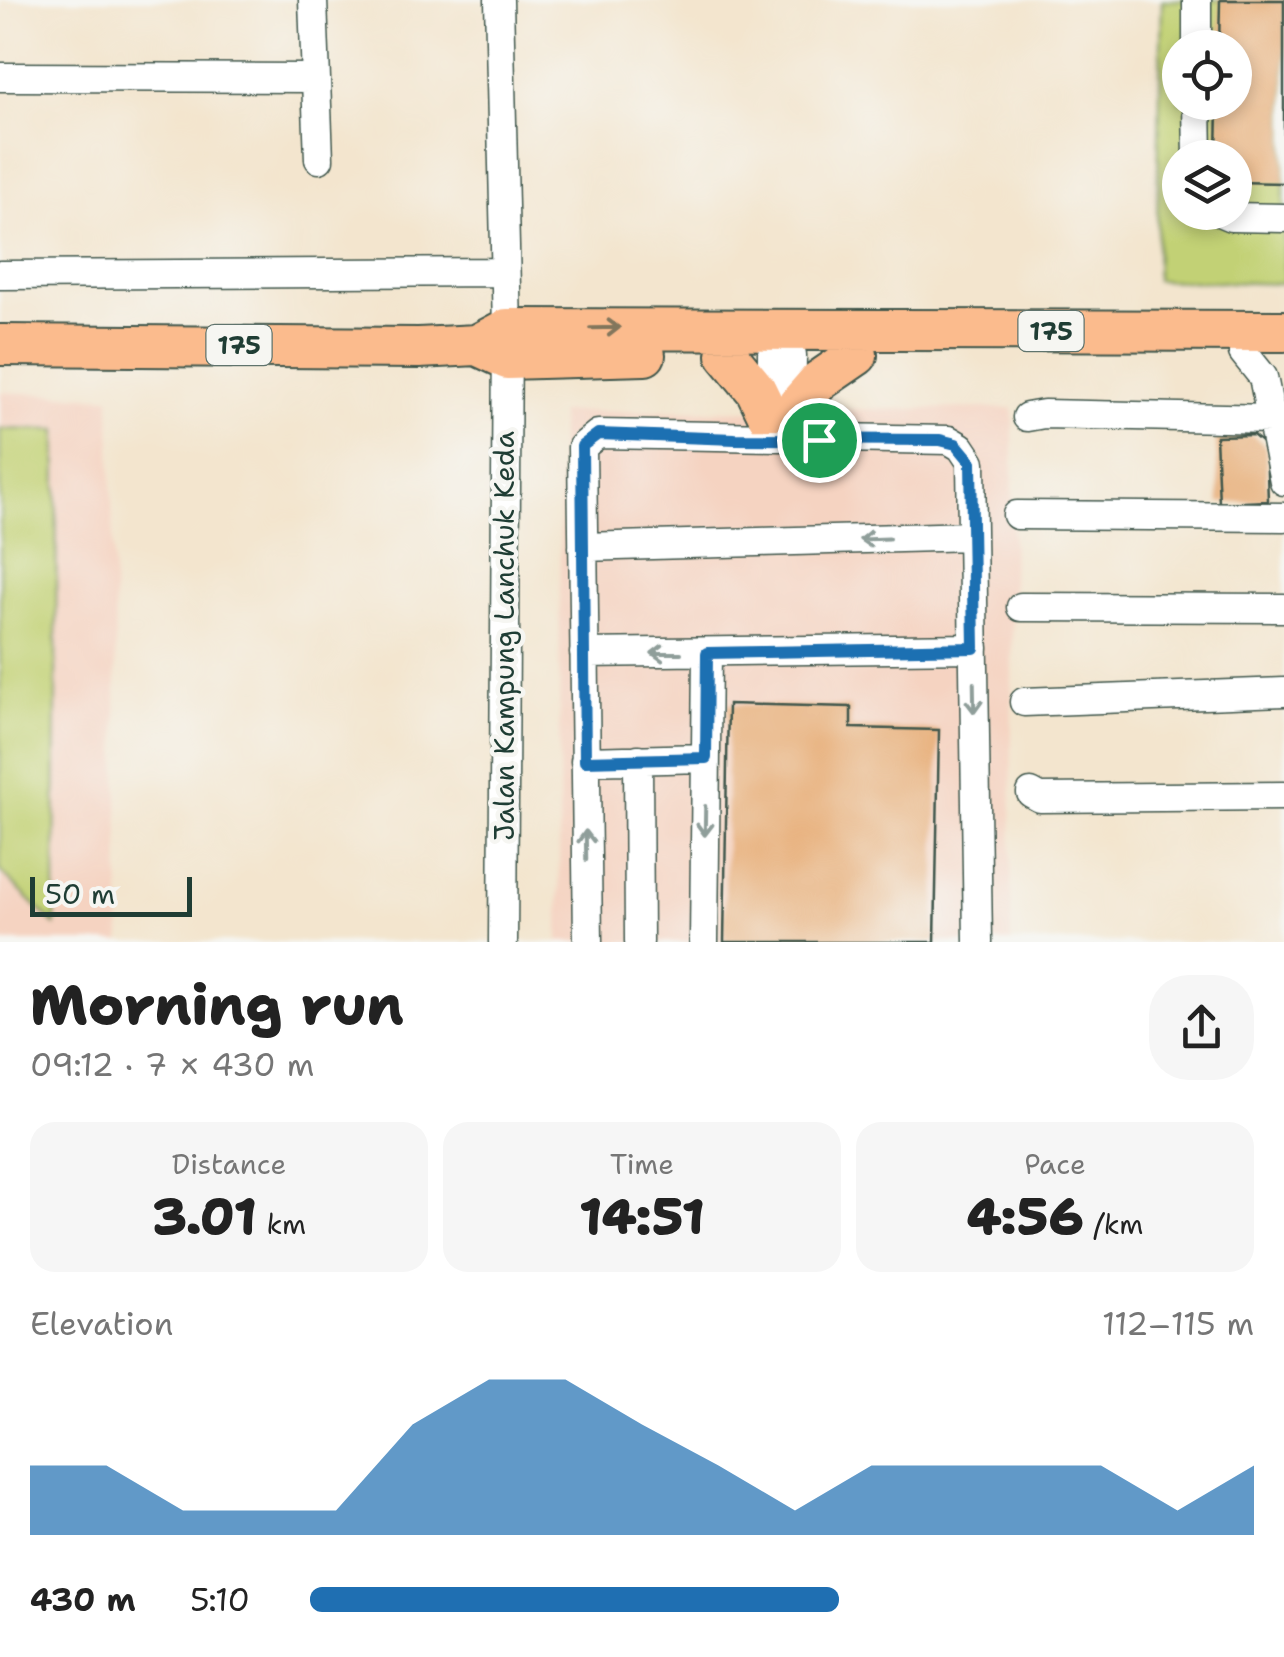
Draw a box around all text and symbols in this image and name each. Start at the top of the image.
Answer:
map controls [1162,30,1252,230]
button: locate [1162,30,1252,120]
button: layers [1162,140,1252,230]
road number: 175 [1018,311,1084,351]
one-way arrow [588,318,620,338]
road number: 175 [206,325,272,365]
pin [777,398,862,483]
icon: arrive [792,413,847,468]
street label: Jalan Kampung Lanchuk Keda [485,431,523,841]
one-way arrow [859,530,891,549]
one-way arrow [651,644,684,662]
one-way arrow [965,682,984,714]
one-way arrow [696,804,714,836]
one-way arrow [577,829,596,861]
scale bar [30,872,192,916]
text: 50 m [45,875,115,913]
text: Morning run [30,968,404,1042]
button: share [1149,975,1254,1080]
text: 09:12 · 7 × 430 m [30,1043,314,1086]
text: Distance [172,1145,286,1183]
text: Time [610,1145,674,1183]
text: Pace [1024,1145,1086,1183]
text: 3.01 [152,1183,257,1250]
text: 14:51 [579,1183,705,1250]
text: 4:56 [967,1183,1084,1250]
text: km [257,1205,306,1243]
text: /km [1084,1205,1143,1243]
text: Elevation [30,1302,173,1345]
text: 112–115 m [1102,1302,1254,1345]
text: 430 m [30,1578,136,1621]
text: 5:10 [190,1578,250,1621]

